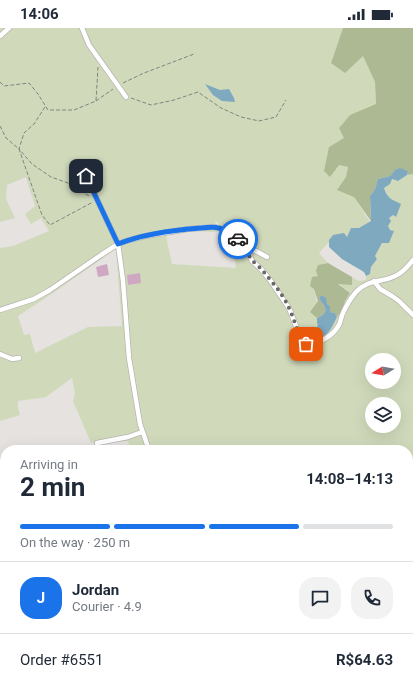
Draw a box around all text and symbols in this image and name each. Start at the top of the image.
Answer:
text: 14:06 [20,5,59,23]
pin [69,159,103,193]
icon: home [75,165,97,187]
courier [218,219,258,259]
icon: car [227,228,249,250]
pin [289,327,323,361]
icon: bag [295,333,317,355]
north arrow [365,353,401,389]
map controls [365,353,401,433]
button: layers [365,397,401,433]
text: Arriving in [20,457,78,472]
text: 14:08–14:13 [306,470,393,488]
text: 2 min [20,472,85,502]
text: On the way · 250 m [20,535,130,550]
button: chat [299,577,341,619]
button: phone [351,577,393,619]
text: Jordan [72,581,119,599]
text: J [37,589,45,607]
text: Courier · 4.9 [72,599,142,614]
text: Order #6551 [20,651,103,669]
text: R$64.63 [336,651,393,669]

